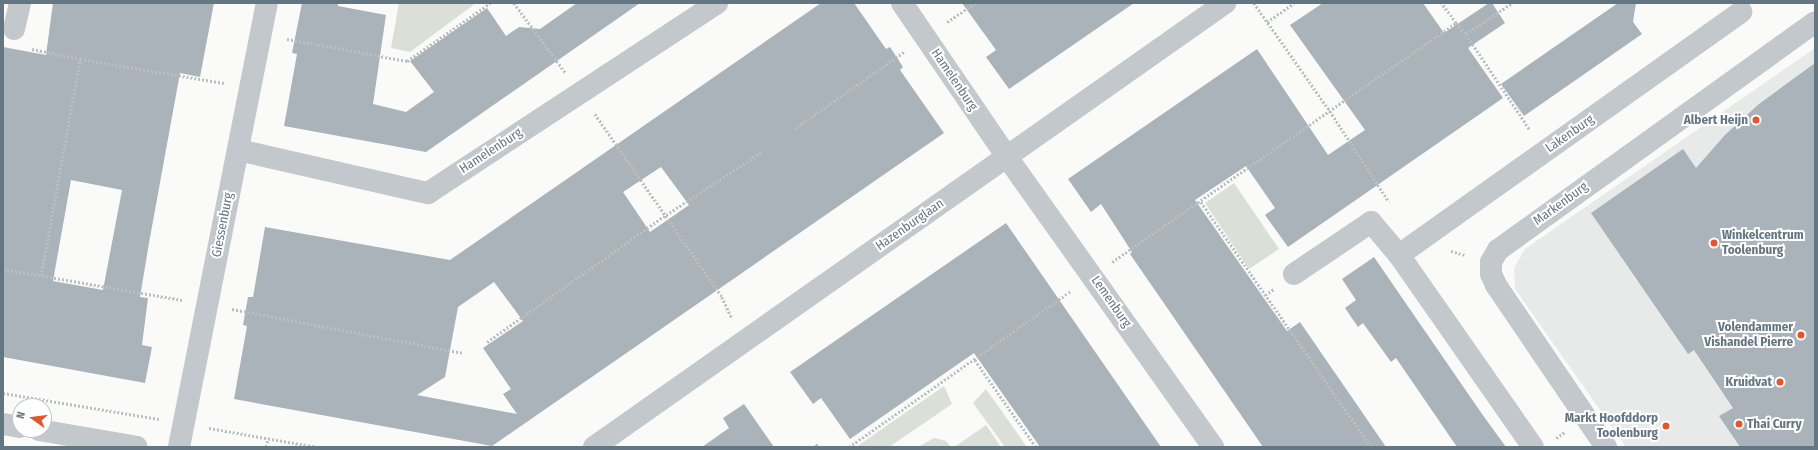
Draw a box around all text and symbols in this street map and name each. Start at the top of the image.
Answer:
street label: Hamelenburg [928,46,980,114]
street label: Lakenburg [1543,112,1597,156]
place label: Albert Heijn [1684,112,1748,128]
marker: Albert Heijn [1751,115,1761,125]
street label: Hamelenburg [457,125,525,177]
street label: Markenburg [1531,179,1591,229]
street label: Giessenburg [209,191,237,259]
street label: Hazenburglaan [873,196,947,254]
place label: Winkelcentrum Toolenburg [1722,228,1804,259]
marker: Winkelcentrum Toolenburg [1709,238,1719,248]
street label: Lemenburg [1088,273,1134,331]
place label: Volendammer Vishandel Pierre [1704,320,1793,351]
marker: Volendammer Vishandel Pierre [1796,330,1806,340]
place label: Kruidvat [1726,374,1772,390]
marker: Kruidvat [1775,377,1785,387]
north arrow [12,398,52,438]
text: N [14,410,28,420]
place label: Markt Hoofddorp Toolenburg [1565,411,1658,442]
place label: Thai Curry [1747,416,1802,432]
marker: Thai Curry [1734,419,1744,429]
marker: Markt Hoofddorp Toolenburg [1661,421,1671,431]

